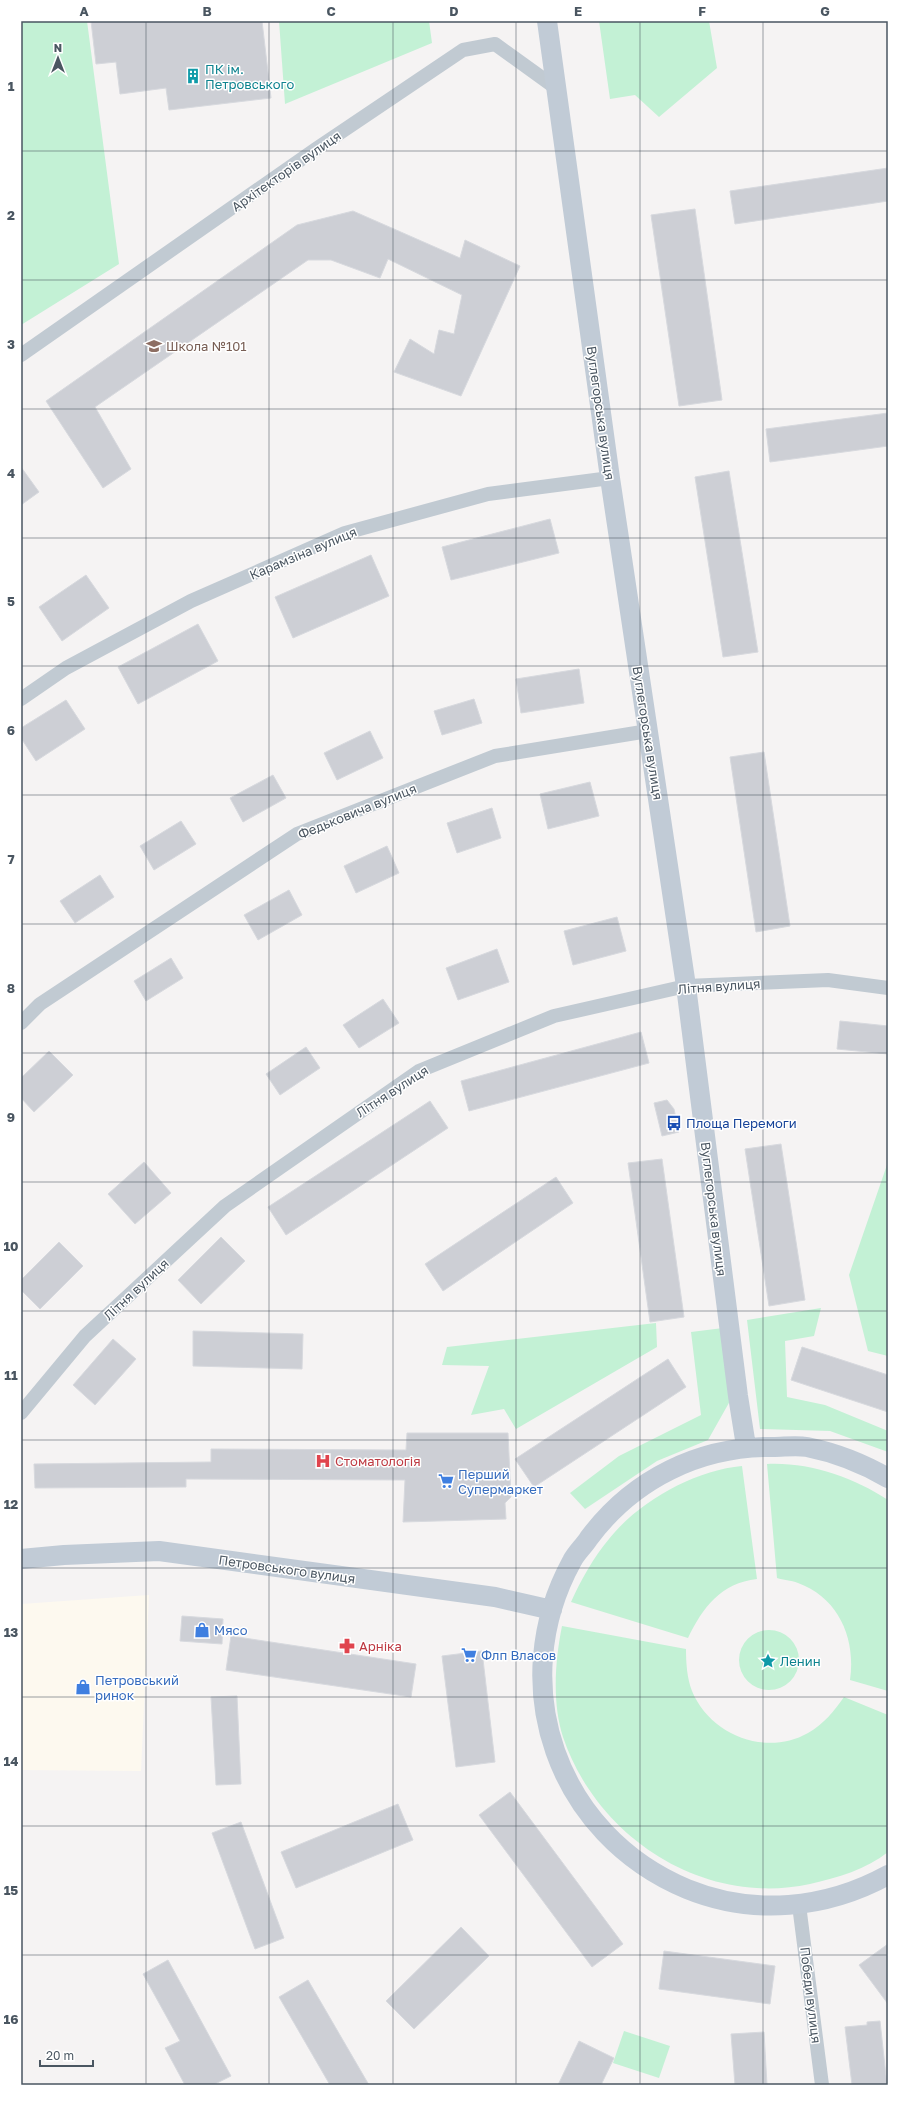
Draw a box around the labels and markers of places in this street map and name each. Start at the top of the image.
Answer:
place label: ПК ім. Петровського [205,61,294,92]
building icon: ПК ім. Петровського [184,67,202,85]
school or university icon: Школа №101 [145,337,163,355]
place label: Школа №101 [166,338,247,354]
bus stop icon: Площа Перемоги [665,1114,683,1132]
place label: Площа Перемоги [686,1115,797,1131]
hospital icon: Стоматологія [314,1452,332,1470]
place label: Стоматологія [335,1453,421,1469]
place label: Перший Супермаркет [458,1466,544,1497]
supermarket icon: Перший Супермаркет [437,1472,455,1490]
shop icon: Мясо [193,1621,211,1639]
place label: Мясо [214,1622,248,1638]
pharmacy icon: Арніка [338,1637,356,1655]
place label: Арніка [359,1638,402,1654]
supermarket icon: Флп Власов [460,1646,478,1664]
place label: Флп Власов [481,1647,556,1663]
place icon: Ленин [759,1652,777,1670]
place label: Ленин [780,1653,821,1669]
place label: Петровський ринок [95,1672,179,1703]
shop icon: Петровський ринок [74,1678,92,1696]

